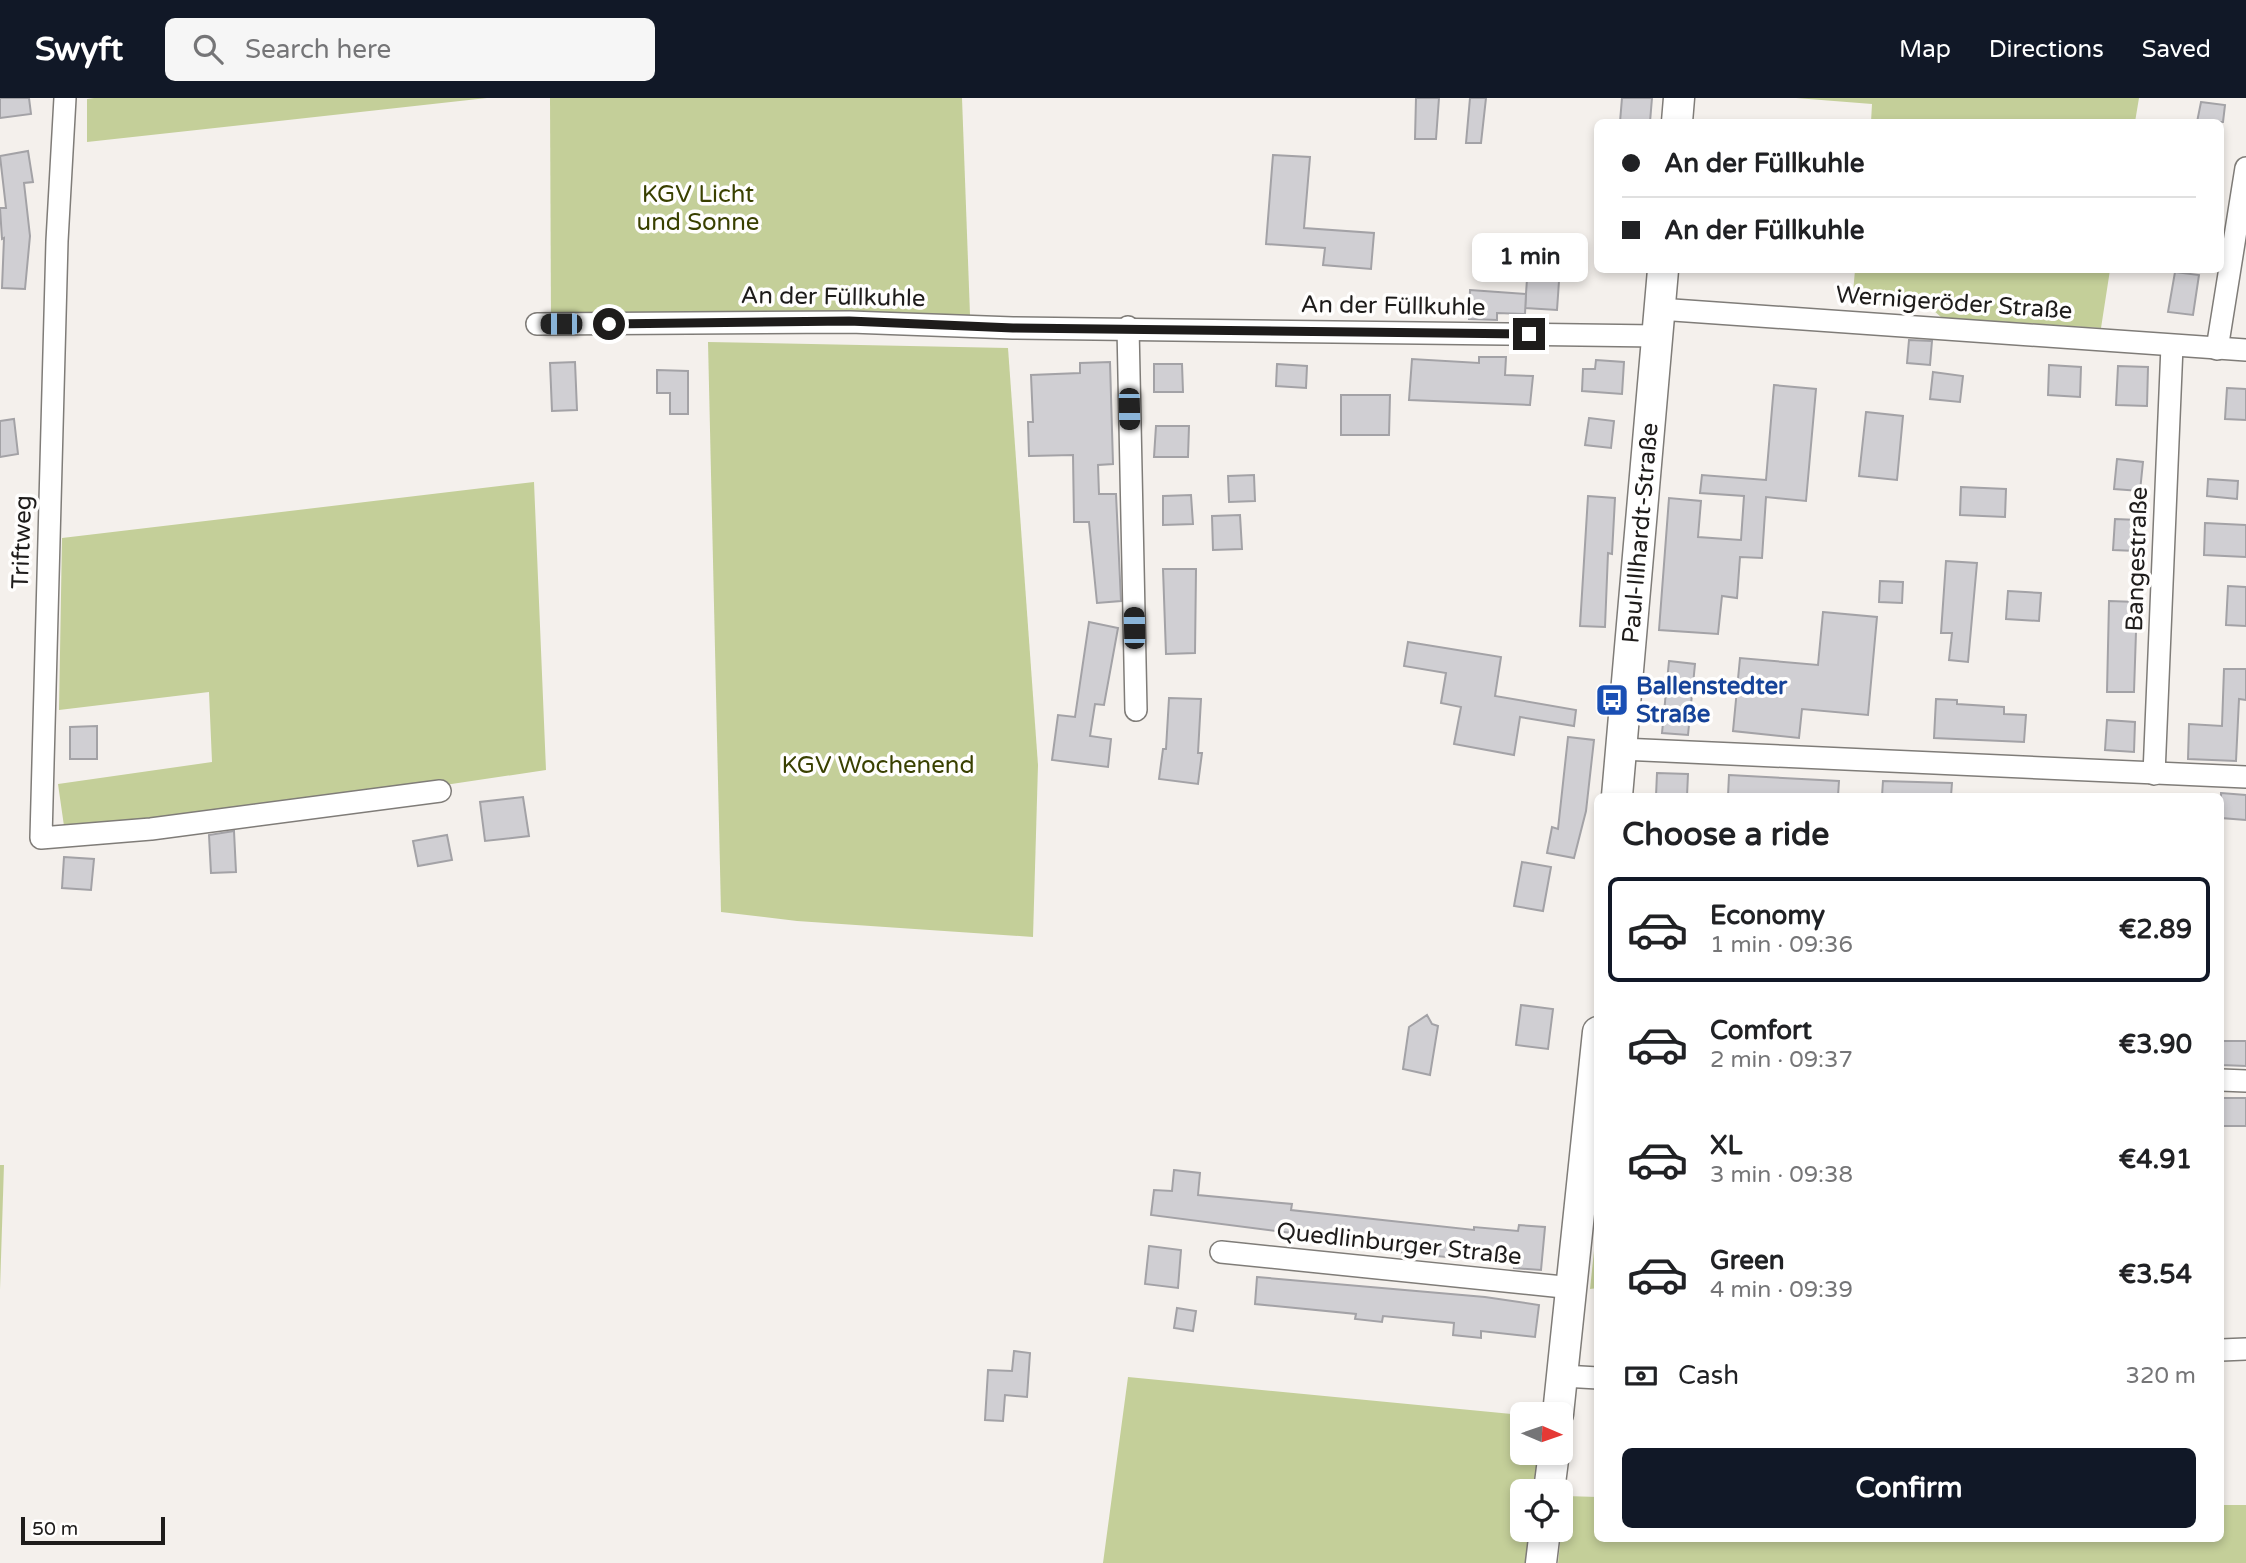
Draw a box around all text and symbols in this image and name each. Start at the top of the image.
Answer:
search box [165,18,655,81]
text: Swyft [35,30,123,69]
icon: search [189,30,227,68]
text: Search here [245,34,391,65]
text: Map [1899,35,1951,64]
text: Directions [1989,35,2104,64]
text: Saved [2142,35,2211,64]
text: An der Füllkuhle [1664,148,1864,179]
park label: KGV Licht und Sonne [637,180,759,237]
text: An der Füllkuhle [1664,215,1864,246]
callout: 1 min [1471,232,1587,282]
text: 1 min [1499,243,1561,271]
street label: Wernigeröder Straße [1835,280,2073,326]
street label: An der Füllkuhle [740,281,926,313]
street label: An der Füllkuhle [1300,290,1486,322]
route start [593,308,625,340]
car [541,314,583,335]
route end [1513,318,1545,350]
car [1119,388,1140,430]
street label: Paul-Illhardt-Straße [1616,421,1664,645]
street label: Bangestraße [2120,486,2154,632]
street label: Triftweg [6,495,38,589]
car [1124,607,1145,649]
place label: Ballenstedter Straße [1636,672,1788,729]
bus stop icon: Ballenstedter Straße [1593,681,1631,719]
park label: KGV Wochenend [781,751,975,780]
text: Choose a ride [1622,816,1829,854]
icon: car [1626,898,1689,961]
text: Economy [1710,900,1825,931]
text: €2.89 [2119,914,2192,945]
text: 1 min · 09:36 [1710,931,1853,959]
icon: car [1626,1013,1689,1076]
text: Comfort [1710,1015,1812,1046]
text: €3.90 [2119,1029,2192,1060]
text: 2 min · 09:37 [1710,1046,1853,1074]
icon: car [1626,1128,1689,1191]
text: XL [1710,1130,1742,1161]
text: €4.91 [2119,1144,2192,1175]
text: 3 min · 09:38 [1710,1161,1853,1189]
street label: Quedlinburger Straße [1275,1217,1523,1271]
icon: car [1626,1243,1689,1306]
text: Green [1710,1245,1785,1276]
text: €3.54 [2119,1259,2192,1290]
text: 4 min · 09:39 [1710,1276,1853,1304]
icon: cash [1622,1357,1660,1395]
text: Cash [1678,1360,1739,1391]
text: 320 m [2126,1362,2196,1390]
north arrow [1510,1402,1573,1465]
map controls [1510,1402,1573,1542]
button: Confirm [1622,1448,2196,1528]
button: locate [1510,1479,1573,1542]
scale bar [21,1514,164,1546]
text: 50 m [32,1518,78,1540]

